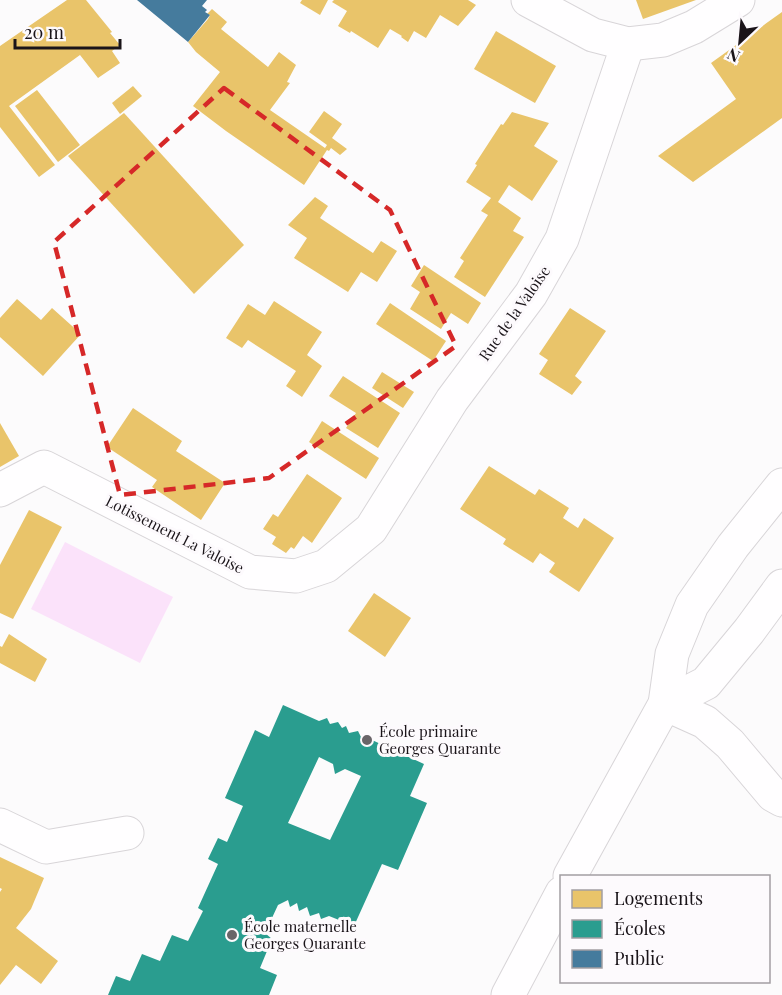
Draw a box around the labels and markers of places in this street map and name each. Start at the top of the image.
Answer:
place label: École primaire Georges Quarante [379,721,501,758]
marker: École primaire Georges Quarante [360,733,374,747]
place label: École maternelle Georges Quarante [244,916,366,953]
marker: École maternelle Georges Quarante [225,928,239,942]

